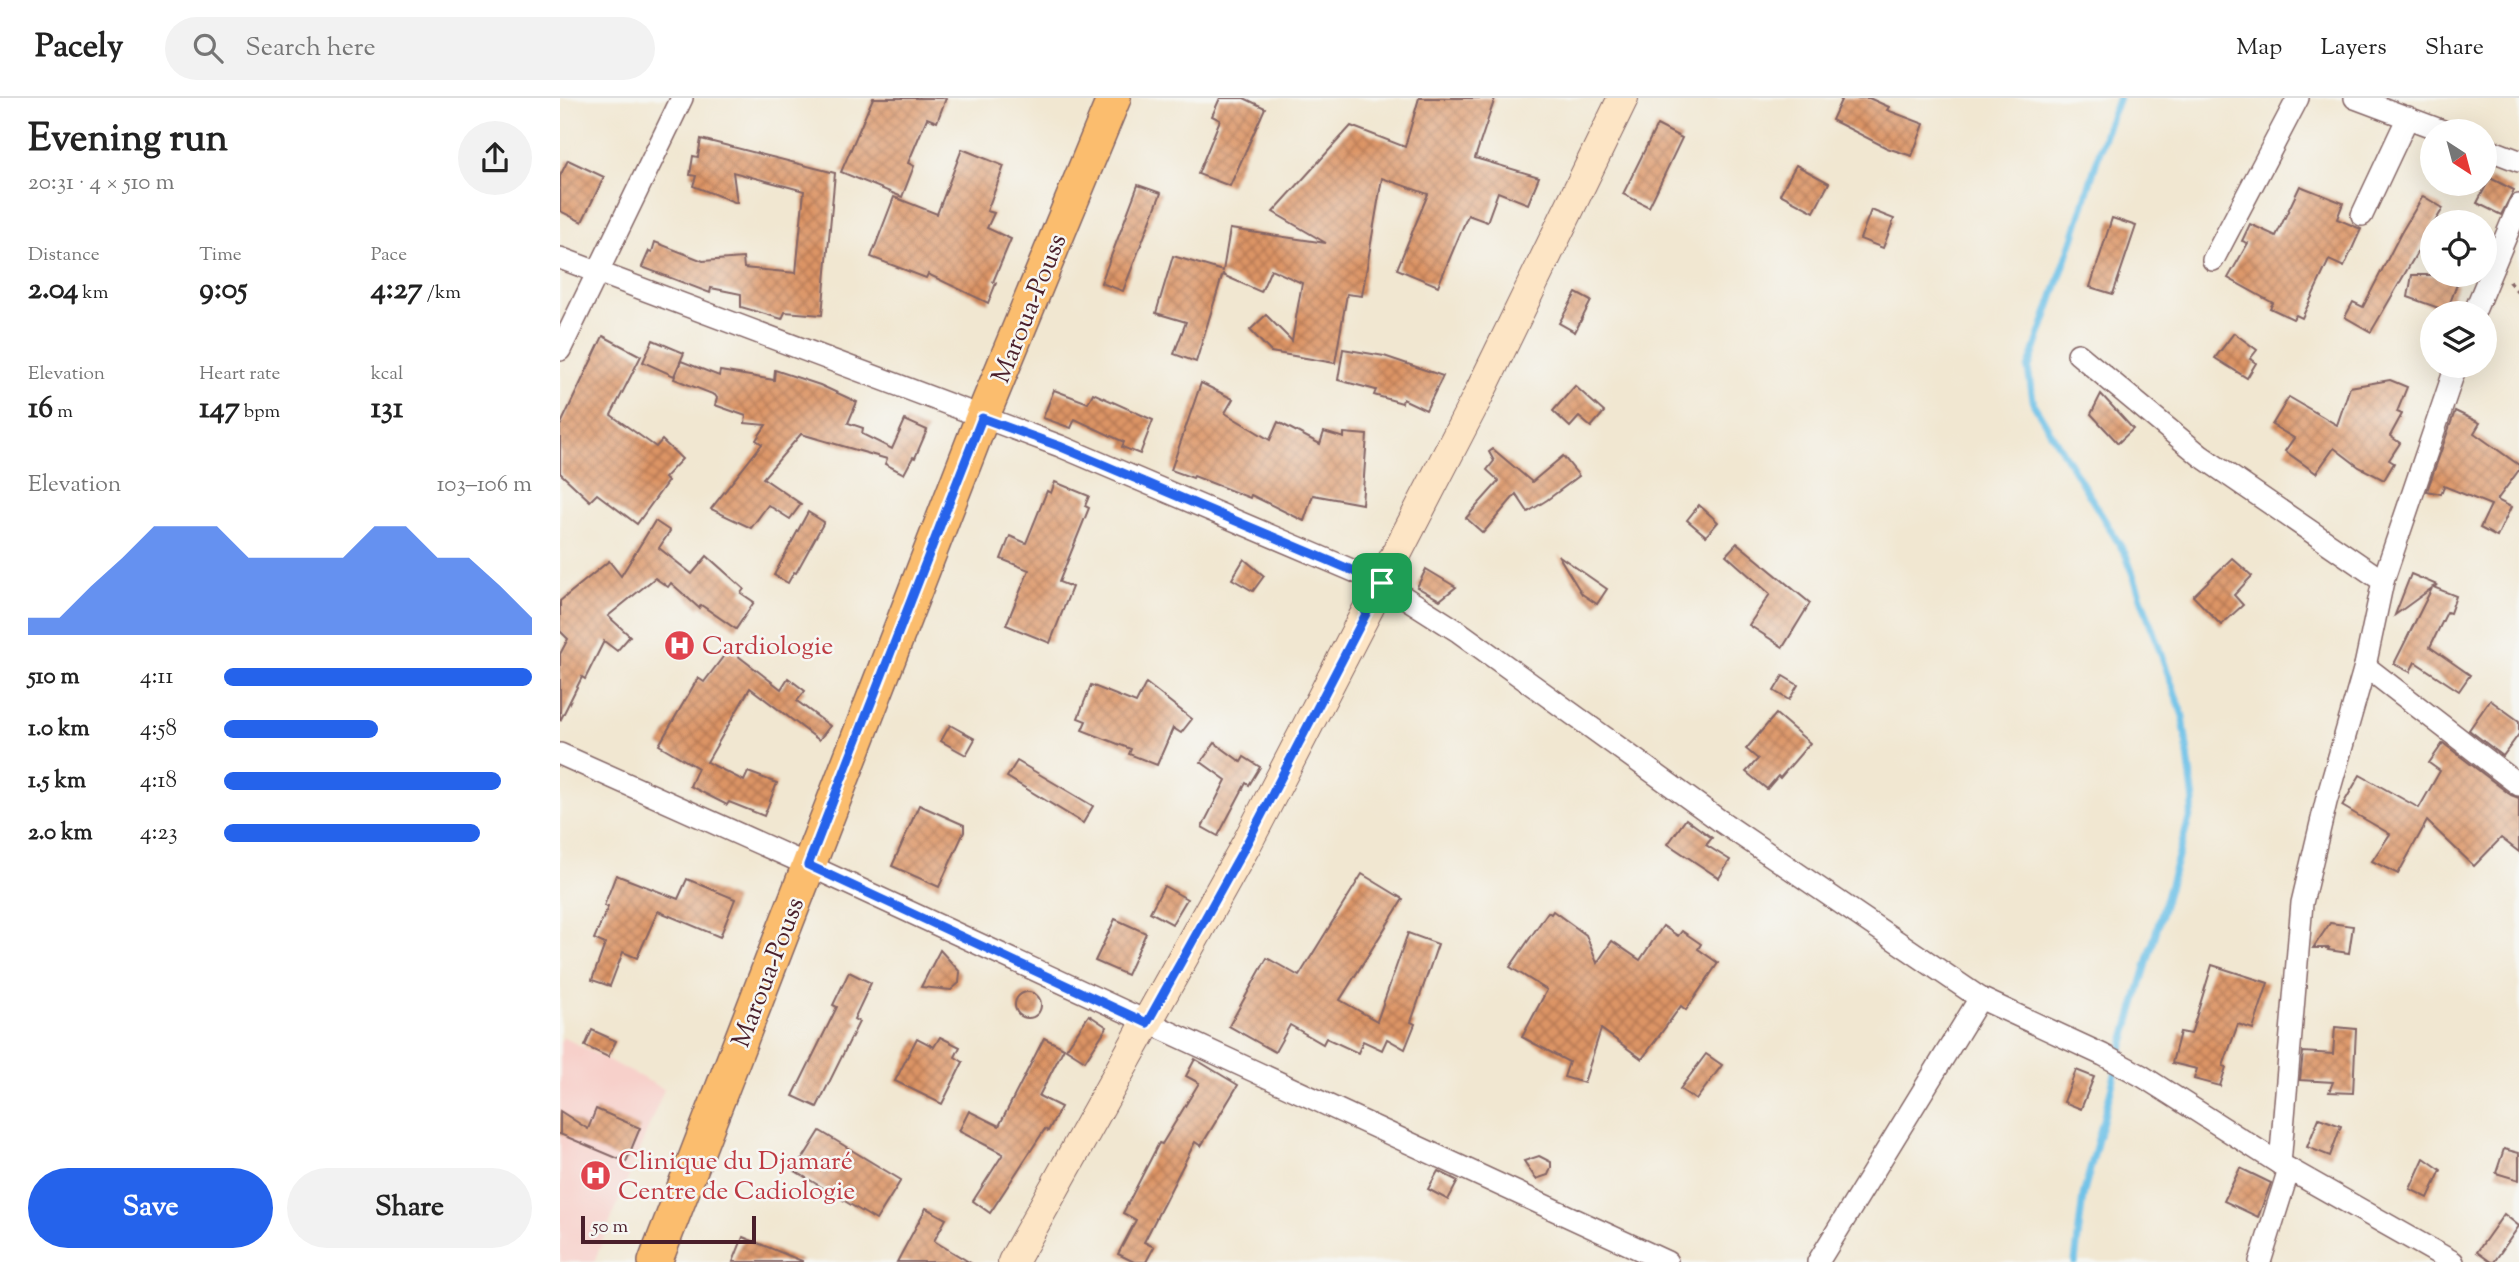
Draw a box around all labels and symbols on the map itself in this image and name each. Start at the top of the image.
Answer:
north arrow [2420,119,2497,196]
street label: Maroua-Pouss [984,229,1077,389]
pin [1352,553,1412,613]
hospital icon: Cardiologie [662,628,696,662]
place label: Cardiologie [702,629,833,666]
street label: Maroua-Pouss [724,892,815,1053]
place label: Clinique du Djamaré Centre de Cadiologie [618,1144,855,1211]
hospital icon: Clinique du Djamaré Centre de Cadiologie [578,1158,612,1192]
scale bar [581,1213,756,1245]

